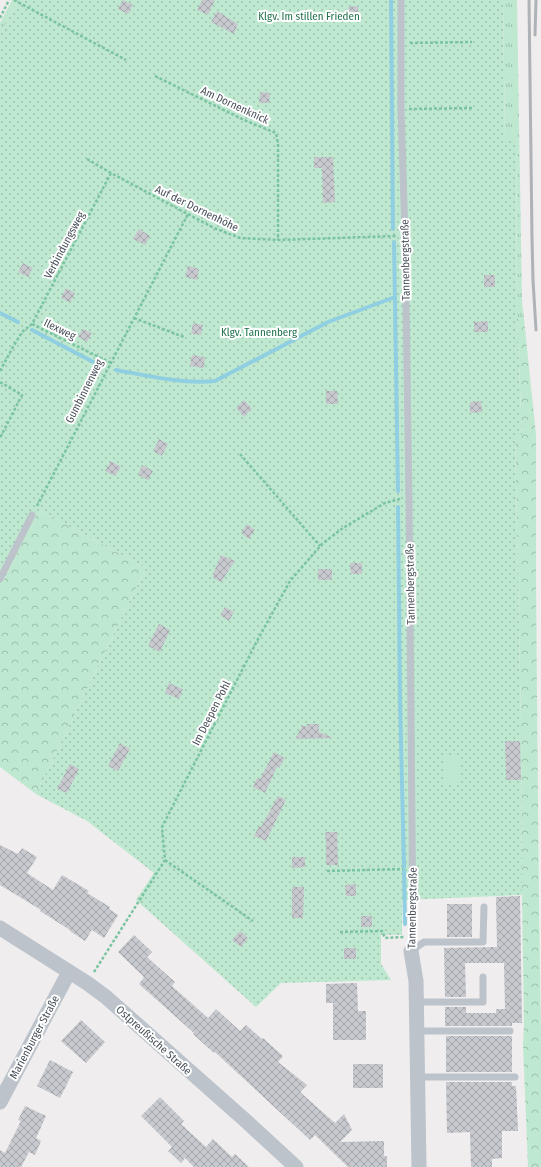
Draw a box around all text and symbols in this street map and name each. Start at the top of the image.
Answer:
park label: Klgv. Im stillen Frieden [258,10,360,23]
street label: Am Dornenknick [199,84,272,127]
street label: Auf der Dornenhöhe [153,183,241,234]
street label: Verbindungsweg [41,209,88,281]
street label: Tannenbergstraße [398,219,413,301]
street label: Ilexweg [42,316,79,343]
park label: Klgv. Tannenberg [221,326,298,339]
street label: Gumbinnenweg [63,356,106,425]
street label: Tannenbergstraße [403,543,418,625]
street label: Im Deepen Pohl [190,679,233,748]
street label: Tannenbergstraße [405,867,420,949]
street label: Marienburger Straße [7,993,62,1081]
street label: Ostpreußische Straße [113,1003,194,1078]

